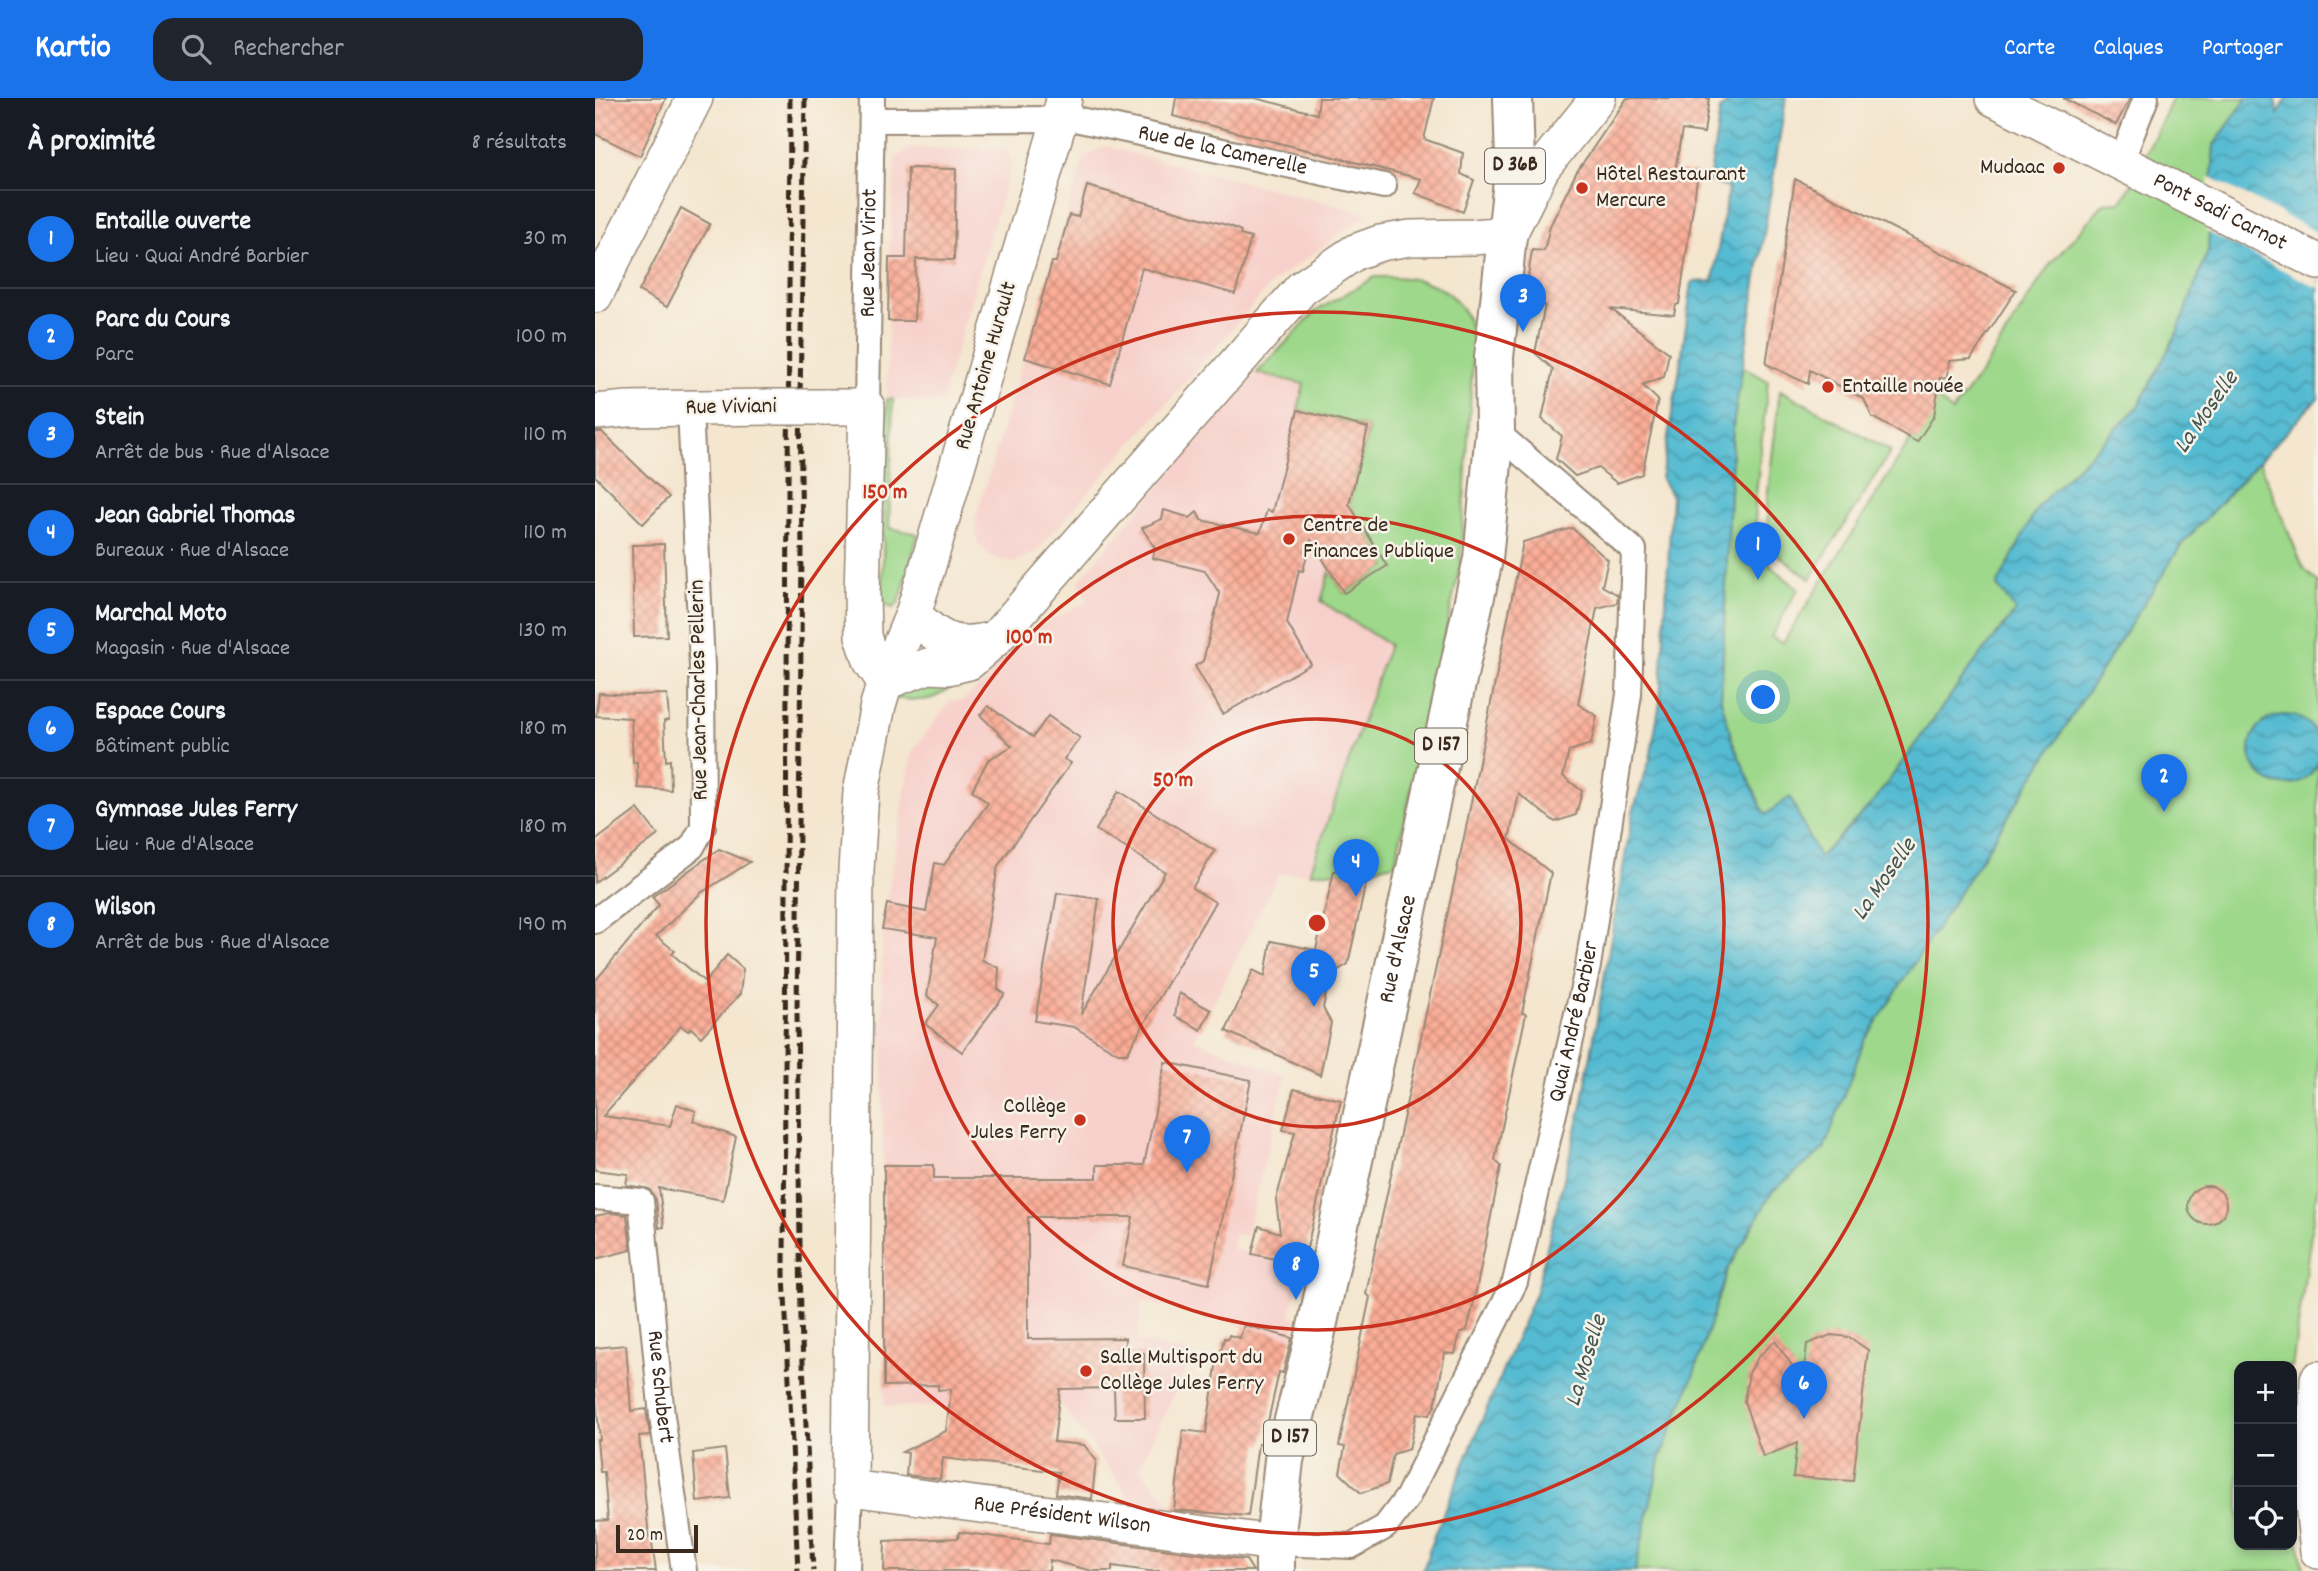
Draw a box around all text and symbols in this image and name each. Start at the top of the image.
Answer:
search box [153,18,643,81]
text: Kartio [35,26,111,73]
icon: search [177,30,215,68]
text: Rechercher [233,31,344,68]
text: Carte [2004,32,2055,66]
text: Calques [2093,32,2164,66]
text: Partager [2202,32,2283,66]
street label: Rue de la Camerelle [1135,117,1310,185]
text: À proximité [28,122,155,165]
text: 8 résultats [472,127,567,160]
road number: D 36B [1485,148,1545,184]
place label: Mudaac [1980,152,2045,185]
place label: Hôtel Restaurant Mercure [1596,159,1746,218]
marker: Mudaac [2051,160,2067,176]
street label: Pont Sadi Carnot [2147,165,2293,260]
marker: Hôtel Restaurant Mercure [1574,180,1590,196]
street label: Rue Jean Viriot [852,188,887,318]
text: Entaille ouverte [95,204,251,241]
text: 1 [48,223,54,256]
text: 30 m [523,223,567,256]
text: Lieu · Quai André Barbier [95,241,309,274]
pin: 3 [1500,274,1546,332]
street label: Rue Antoine Hurault [947,278,1027,454]
text: Parc du Cours [95,302,231,339]
text: 2 [46,321,56,354]
text: 100 m [516,321,567,354]
text: Parc [95,339,134,372]
water label: La Moselle [2166,364,2249,461]
place label: Entaille nouée [1842,371,1964,404]
marker: Entaille nouée [1820,379,1836,395]
street label: Rue Viviani [685,391,777,425]
text: Stein [95,400,144,437]
text: 3 [46,419,56,452]
text: 110 m [523,419,567,452]
text: Arrêt de bus · Rue d'Alsace [95,437,330,470]
text: 150 m [862,479,908,509]
text: Jean Gabriel Thomas [95,498,296,535]
place label: Centre de Finances Publique [1303,510,1454,569]
text: 4 [46,517,56,550]
text: 110 m [523,517,567,550]
pin: 1 [1735,522,1781,580]
marker: Centre de Finances Publique [1281,531,1297,547]
text: Bureaux · Rue d'Alsace [95,535,289,568]
street label: Rue Jean-Charles Pellerin [682,579,718,801]
text: Marchal Moto [95,596,227,633]
text: 5 [46,615,56,648]
text: 130 m [518,615,567,648]
text: 100 m [1006,624,1052,654]
text: Magasin · Rue d'Alsace [95,633,290,666]
your location [1746,680,1780,714]
text: Espace Cours [95,694,226,731]
text: 6 [45,713,57,746]
text: 180 m [519,713,567,746]
road number: D 157 [1415,728,1467,764]
text: Bâtiment public [95,731,230,764]
pin: 2 [2141,754,2187,812]
text: 50 m [1153,767,1193,797]
text: Gymnase Jules Ferry [95,792,297,829]
text: 7 [47,811,55,844]
text: 180 m [519,811,567,844]
text: Lieu · Rue d'Alsace [95,829,254,862]
water label: La Moselle [1844,831,1927,928]
pin: 4 [1333,839,1379,897]
text: Wilson [95,890,155,927]
street label: Rue d'Alsace [1371,892,1426,1006]
text: 8 [46,909,56,942]
text: 190 m [518,909,567,942]
centre of rings [1305,911,1329,935]
text: Arrêt de bus · Rue d'Alsace [95,927,330,960]
street label: Quai André Barbier [1541,938,1608,1106]
pin: 5 [1291,949,1337,1007]
place label: Collège Jules Ferry [970,1091,1067,1150]
marker: Collège Jules Ferry [1072,1112,1088,1128]
pin: 7 [1164,1115,1210,1173]
pin: 8 [1273,1242,1319,1300]
water label: La Moselle [1557,1310,1617,1411]
street label: Rue Schubert [637,1329,682,1446]
place label: Salle Multisport du Collège Jules Ferry [1100,1342,1264,1401]
pin: 6 [1781,1361,1827,1419]
map controls [2234,1361,2297,1550]
button: + [2234,1361,2297,1424]
marker: Salle Multisport du Collège Jules Ferry [1078,1363,1094,1379]
road number: D 157 [1264,1420,1316,1456]
button: − [2234,1424,2297,1487]
button: locate [2234,1487,2297,1550]
street label: Rue Président Wilson [972,1488,1153,1543]
scale bar [616,1522,698,1554]
text: 20 m [627,1523,663,1550]

